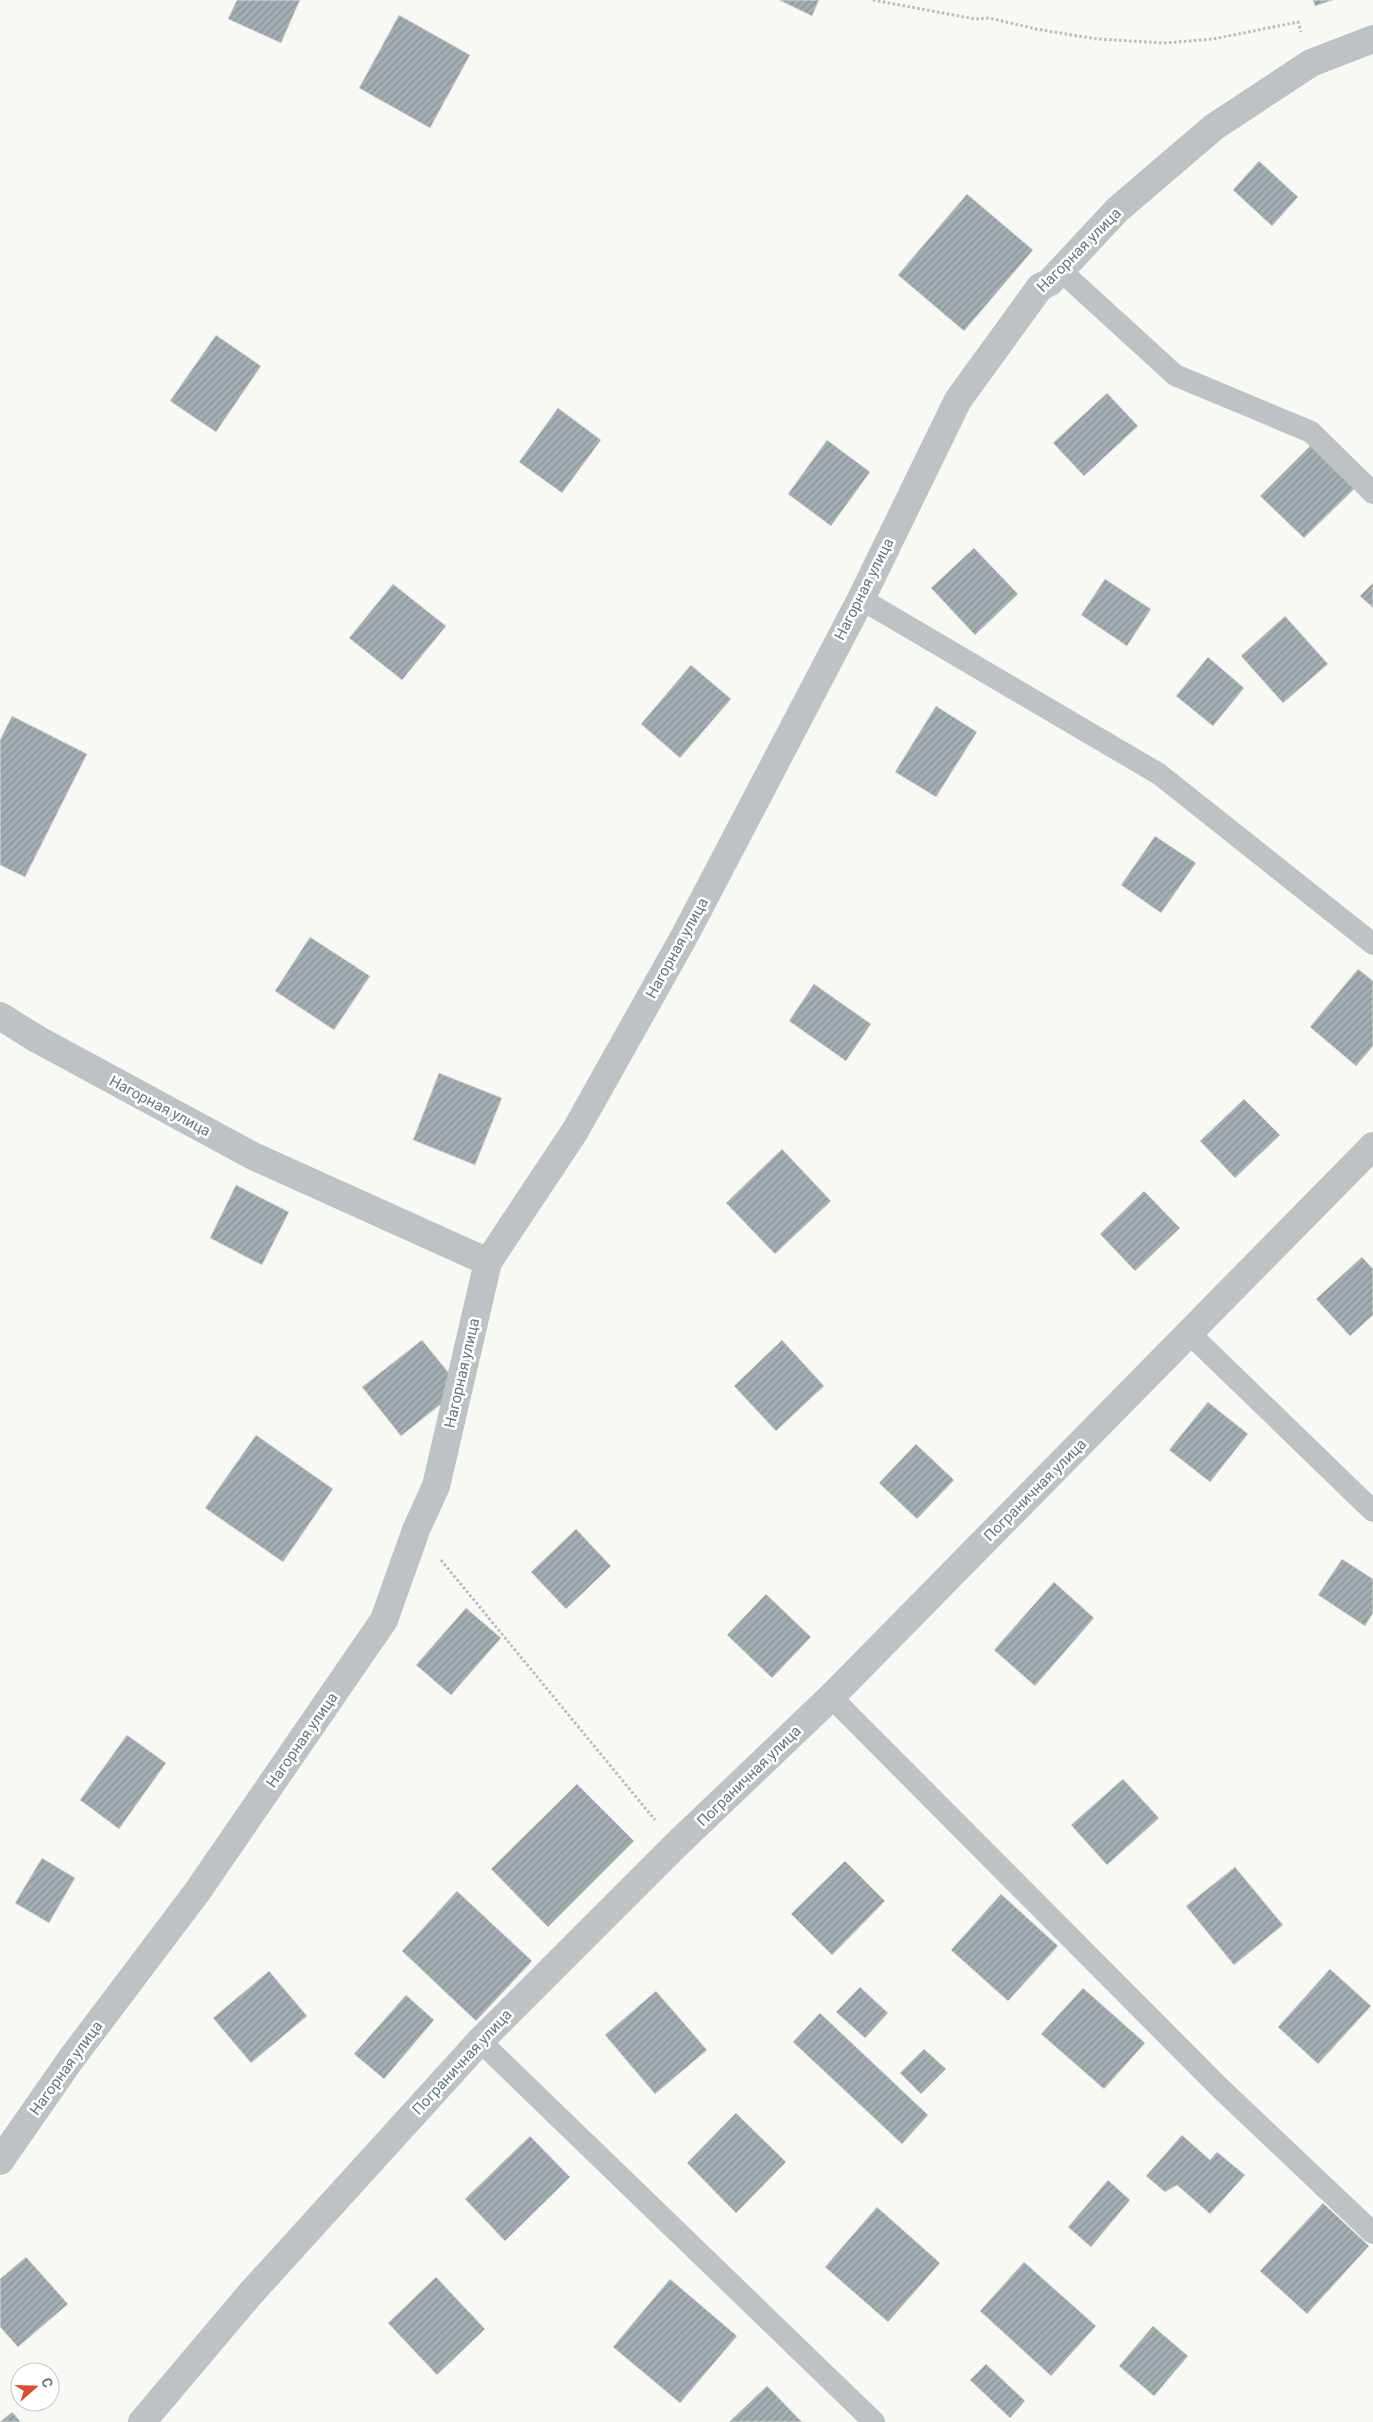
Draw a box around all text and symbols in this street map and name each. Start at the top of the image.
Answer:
street label: Нагорная улица [1033,204,1125,296]
street label: Нагорная улица [831,535,897,643]
street label: Нагорная улица [642,895,712,1001]
street label: Нагорная улица [106,1072,214,1140]
street label: Нагорная улица [441,1316,483,1430]
street label: Пограничная улица [980,1435,1090,1545]
street label: Нагорная улица [263,1689,341,1791]
street label: Пограничная улица [693,1722,805,1830]
street label: Пограничная улица [409,2006,515,2118]
street label: Нагорная улица [26,2017,106,2119]
north arrow [10,2362,60,2412]
text: С [38,2376,56,2390]

